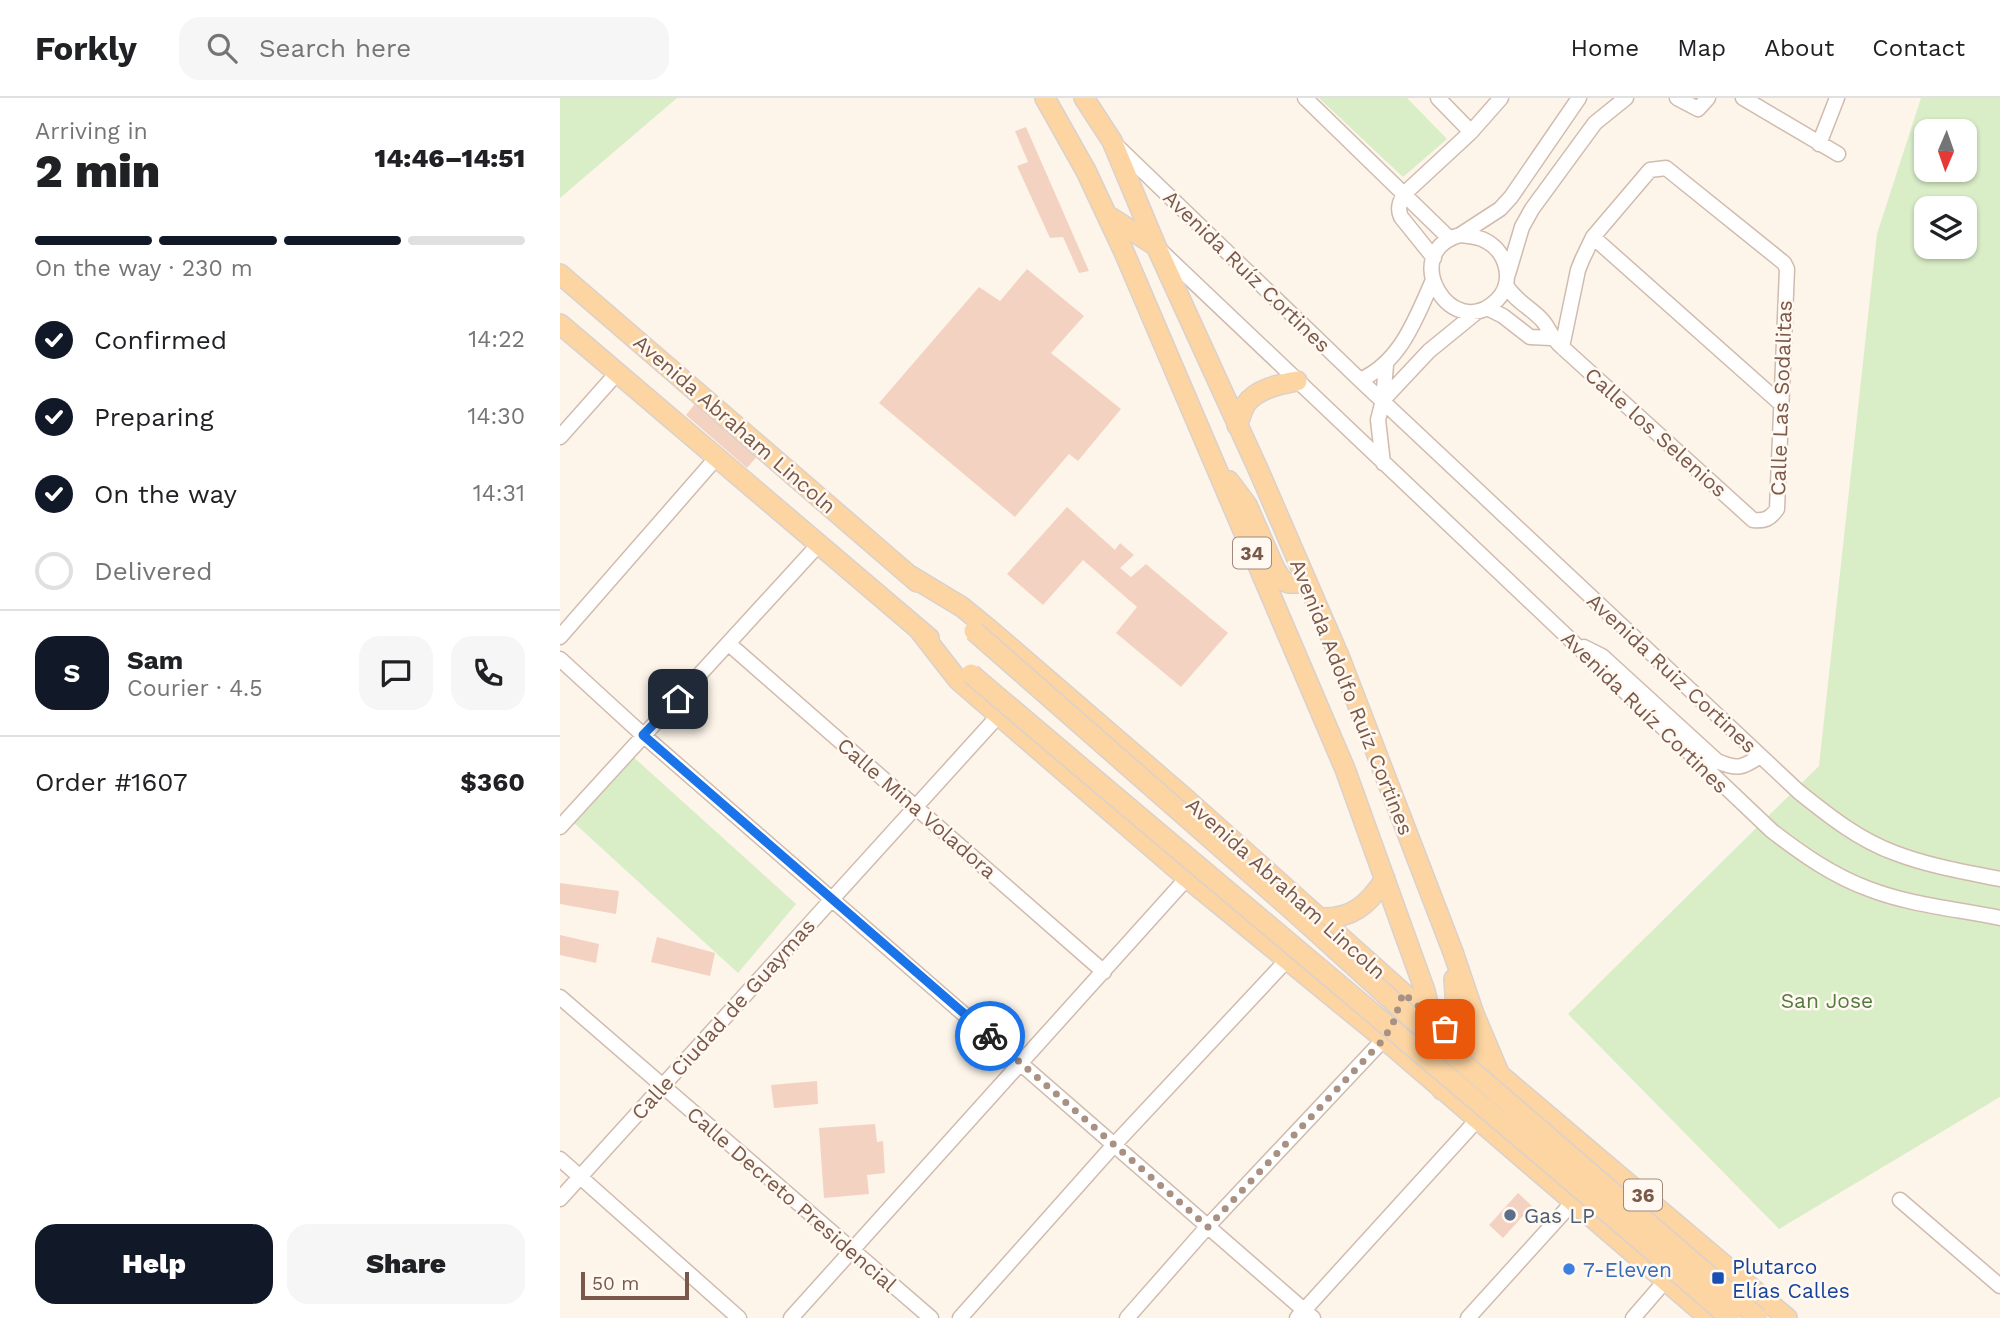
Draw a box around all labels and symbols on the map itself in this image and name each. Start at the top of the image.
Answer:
north arrow [1914,119,1978,182]
street label: Avenida Ruíz Cortines [1158,185,1336,357]
street label: Calle Las Sodalitas [1765,300,1797,496]
street label: Avenida Abraham Lincoln [629,329,841,519]
street label: Calle los Selenios [1580,362,1732,502]
road number: 34 [1233,538,1271,568]
street label: Avenida Adolfo Ruíz Cortines [1285,555,1419,839]
street label: Avenida Ruiz Cortines [1582,588,1762,758]
street label: Avenida Ruíz Cortines [1556,626,1734,798]
pin [648,669,708,729]
street label: Calle Mina Voladora [832,732,1002,884]
street label: Avenida Abraham Lincoln [1181,792,1391,984]
street label: Calle Ciudad de Guaymas [626,913,820,1125]
park label: San Jose [1781,988,1873,1013]
pin [1415,999,1475,1059]
courier [955,1001,1025,1071]
street label: Calle Decreto Presidencial [682,1101,902,1297]
road number: 36 [1624,1180,1662,1210]
place label: Gas LP [1524,1203,1595,1228]
marker: Gas LP [1502,1207,1518,1223]
place label: Plutarco Elías Calles [1732,1254,1850,1303]
place label: 7-Eleven [1583,1257,1672,1282]
marker: 7-Eleven [1561,1261,1577,1277]
scale bar [581,1269,690,1301]
marker: Plutarco Elías Calles [1710,1270,1726,1286]

